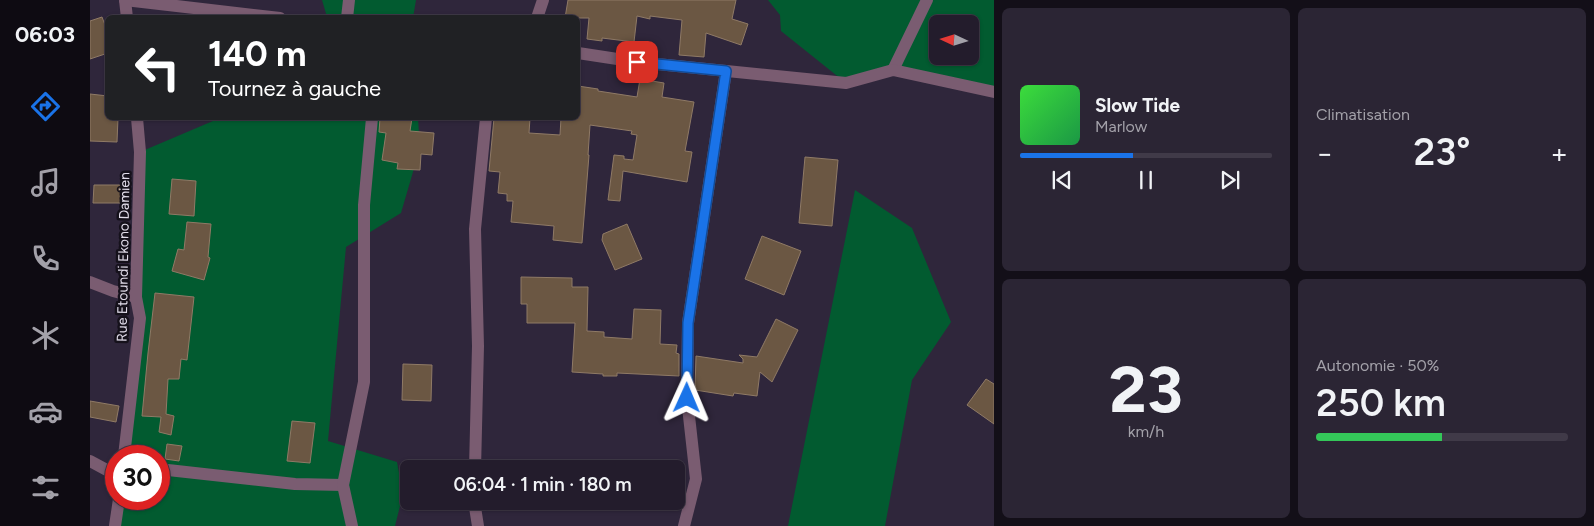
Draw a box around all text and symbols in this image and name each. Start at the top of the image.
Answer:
north arrow [929,15,979,65]
map controls [929,15,979,65]
text: 06:03 [15,21,75,48]
text: 140 m [208,33,306,75]
icon: left [125,35,190,100]
pin [616,41,658,83]
icon: arrive [623,48,651,76]
text: Tournez à gauche [208,75,381,102]
icon: directions [28,89,63,124]
text: Slow Tide [1095,94,1180,117]
text: Climatisation [1316,105,1410,124]
text: Marlow [1095,117,1147,136]
text: 23° [1414,129,1470,175]
text: − [1316,136,1333,170]
text: + [1551,136,1568,170]
icon: music [28,165,63,200]
icon: previous [1048,166,1076,194]
icon: pause [1132,166,1160,194]
icon: next [1216,166,1244,194]
street label: Rue Etoundi Ekono Damien [114,172,133,342]
icon: phone [28,241,63,276]
icon: climate [28,318,63,353]
text: 23 [1109,350,1183,428]
text: Autonomie · 50% [1316,356,1439,375]
position arrow [660,371,712,423]
text: 250 km [1316,380,1446,426]
icon: car [28,394,63,429]
text: km/h [1128,422,1164,441]
speed limit sign: 30 [105,445,170,510]
icon: filters [28,470,63,505]
text: 06:04 · 1 min · 180 m [453,473,632,496]

